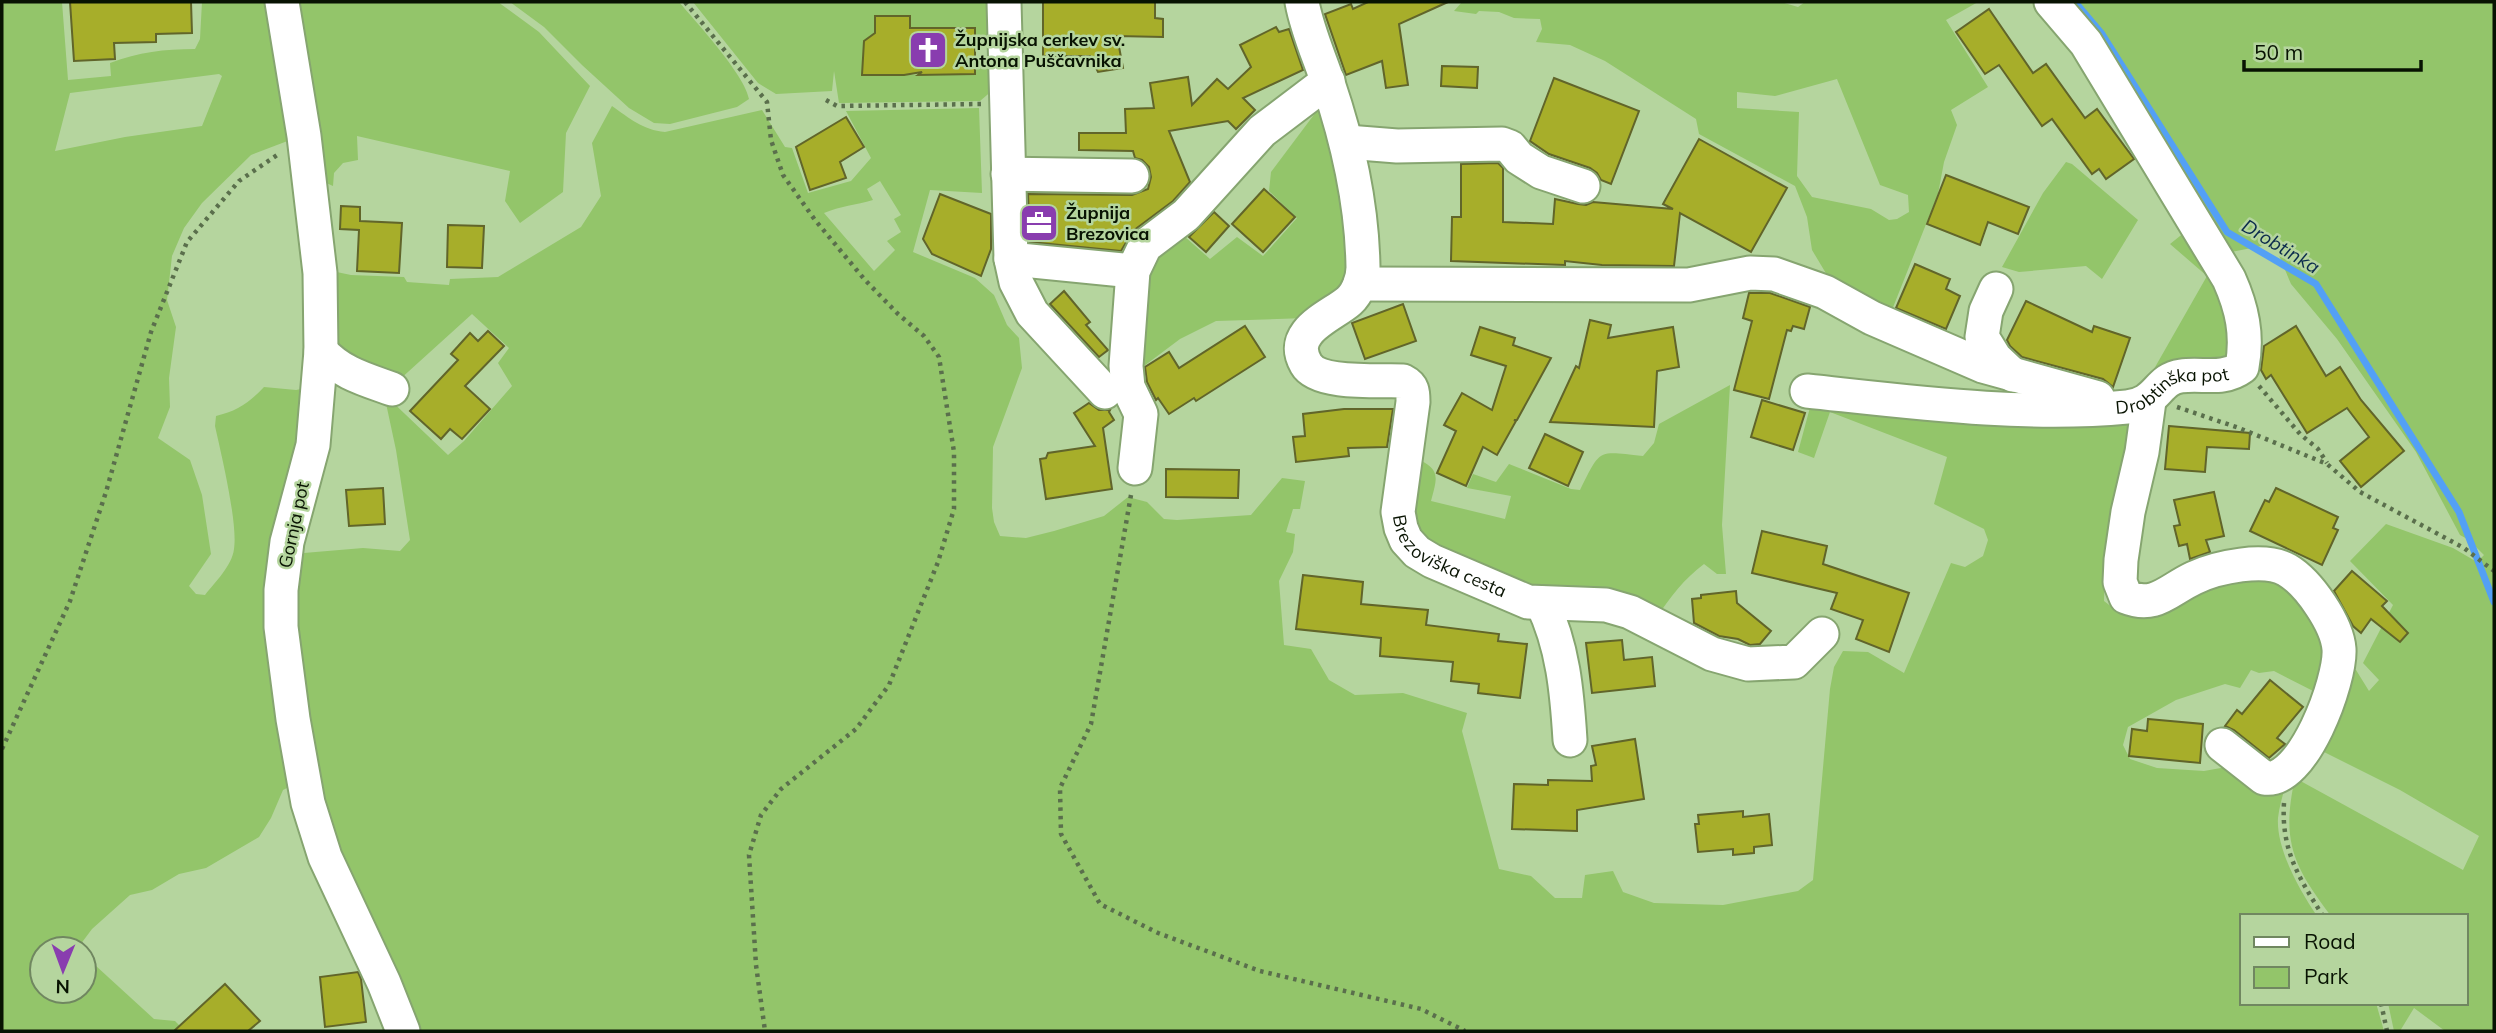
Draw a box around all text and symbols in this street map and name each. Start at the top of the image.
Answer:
place label: Župnijska cerkev sv. Antona Puščavnika [955,28,1125,72]
scale bar [2244,28,2421,72]
church icon: Župnijska cerkev sv. Antona Puščavnika [907,29,949,71]
text: 50 m [2254,39,2303,65]
place label: Župnija Brezovica [1066,201,1150,245]
office icon: Župnija Brezovica [1018,202,1060,244]
water label: Drobtinka [2238,213,2324,279]
street label: Drobtinška pot [2115,362,2231,419]
street label: Gornja pot [273,480,314,570]
street label: Brezoviška cesta [1388,513,1510,602]
legend [2240,914,2468,1005]
text: Road [2304,928,2355,954]
north arrow [28,935,98,1005]
text: Park [2304,963,2348,989]
text: N [55,975,70,999]

